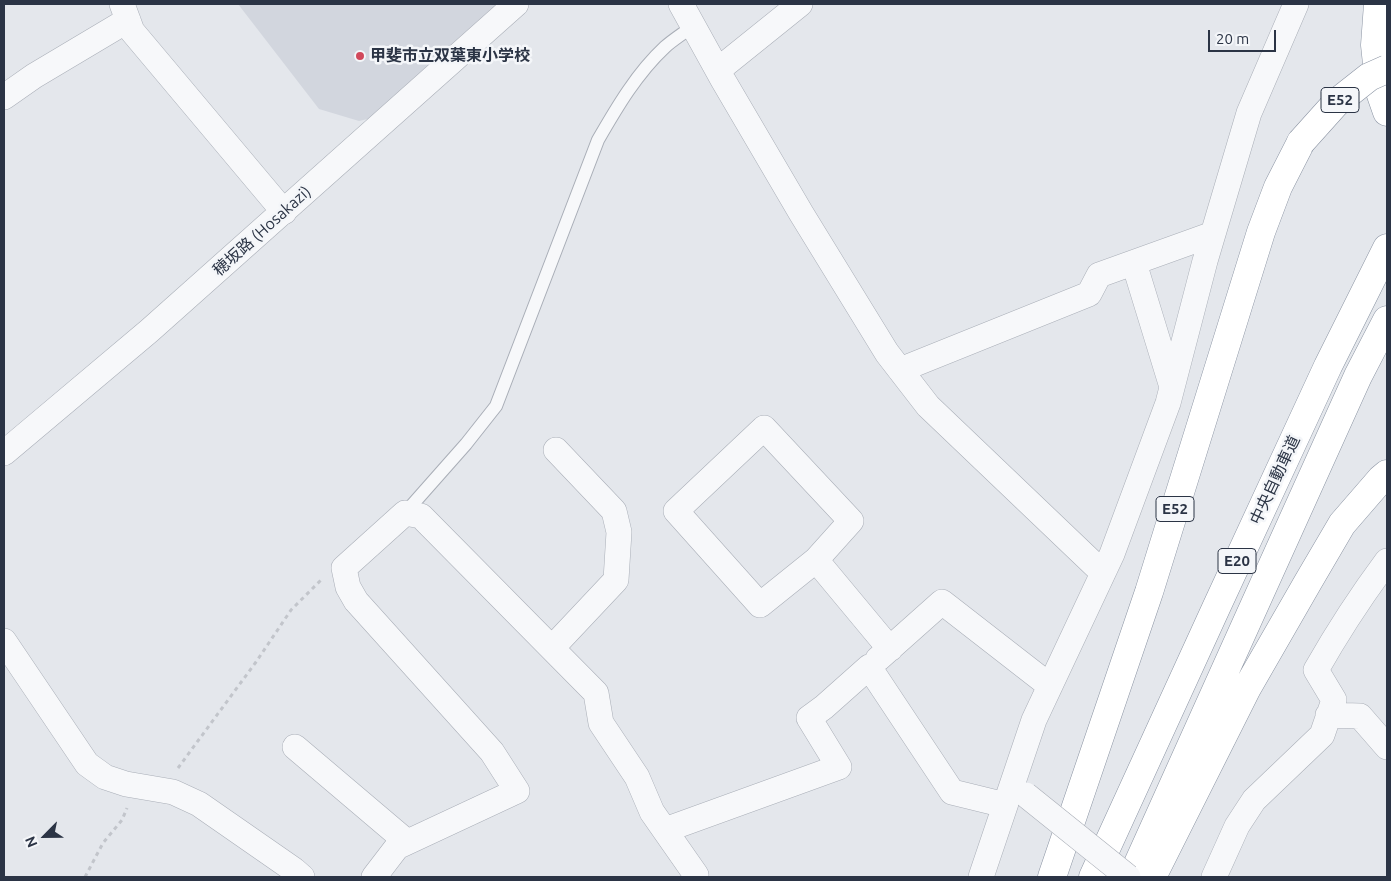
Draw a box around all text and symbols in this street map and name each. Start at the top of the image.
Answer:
scale bar [1211,20,1278,52]
text: 20 m [1216,30,1249,47]
place label: 甲斐市立双葉東小学校 [370,46,530,66]
marker: 甲斐市立双葉東小学校 [354,50,366,62]
road number: E52 [1321,88,1359,112]
street label: 穂坂路 (Hosakazi) [209,182,315,280]
street label: 中央自動車道 [1246,432,1304,528]
road number: E52 [1156,496,1194,522]
road number: E20 [1218,548,1256,574]
north arrow [20,811,70,861]
text: N [22,834,41,850]

